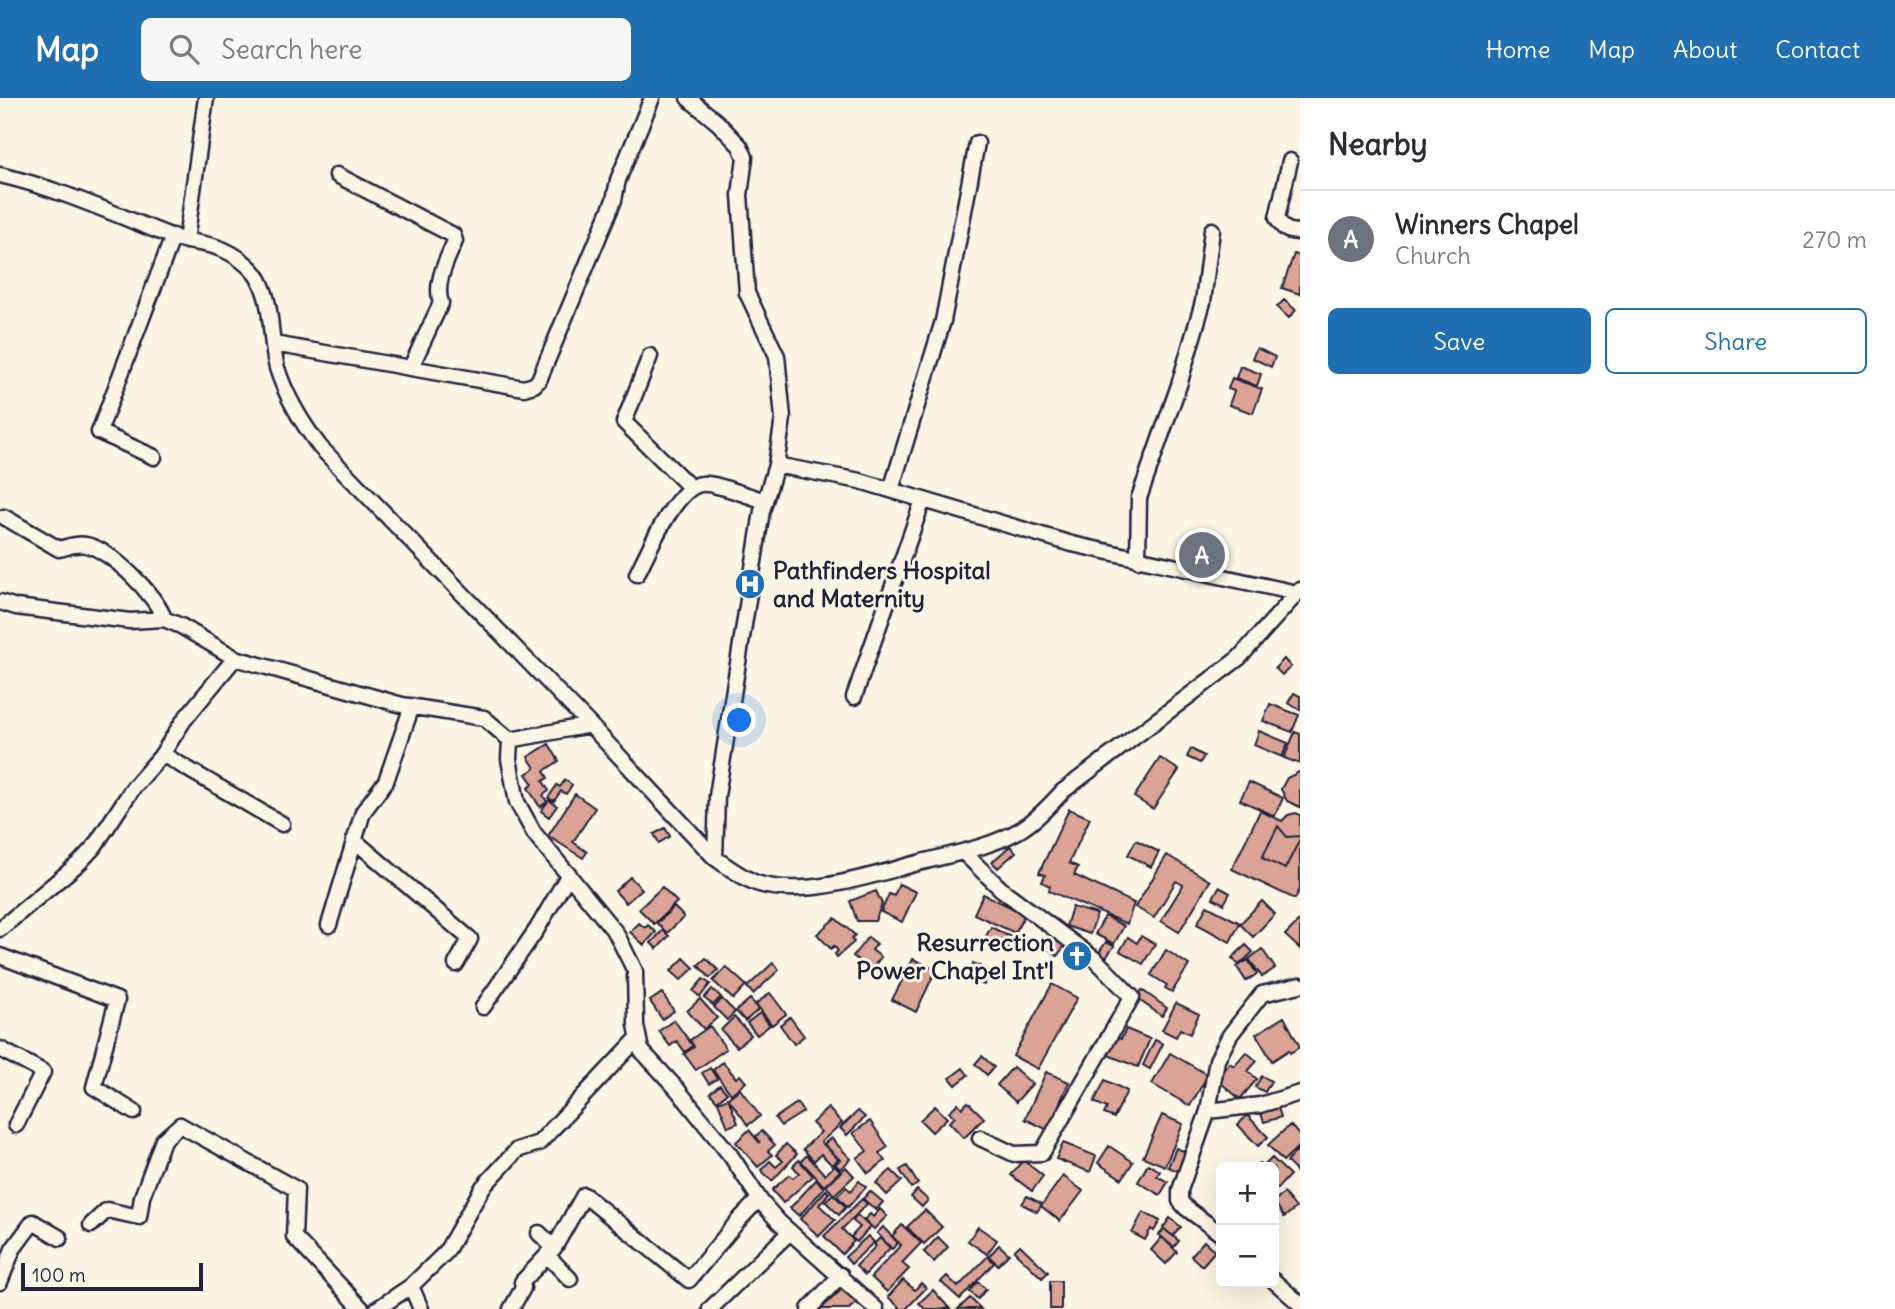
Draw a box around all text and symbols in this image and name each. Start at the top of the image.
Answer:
search box [141,18,631,81]
text: Map [35,28,99,70]
icon: search [165,30,203,68]
text: Search here [221,33,362,66]
text: Home [1486,34,1550,64]
text: Map [1588,34,1635,64]
text: About [1673,34,1737,64]
text: Contact [1775,34,1860,64]
text: Nearby [1328,125,1428,163]
text: Winners Chapel [1395,208,1579,241]
text: A [1344,225,1358,254]
text: 270 m [1802,225,1867,254]
text: Church [1395,241,1471,270]
button: Save [1328,308,1591,374]
button: Share [1605,308,1867,374]
pin: A [1179,529,1225,581]
place label: Pathfinders Hospital and Maternity [773,555,991,613]
hospital icon: Pathfinders Hospital and Maternity [733,567,767,601]
your location [722,703,756,737]
place label: Resurrection Power Chapel Int'l [856,927,1054,985]
church icon: Resurrection Power Chapel Int'l [1060,939,1094,973]
map controls [1216,1162,1279,1288]
button: + [1216,1162,1279,1225]
button: − [1216,1225,1279,1288]
scale bar [21,1260,203,1292]
text: 100 m [32,1263,86,1287]

